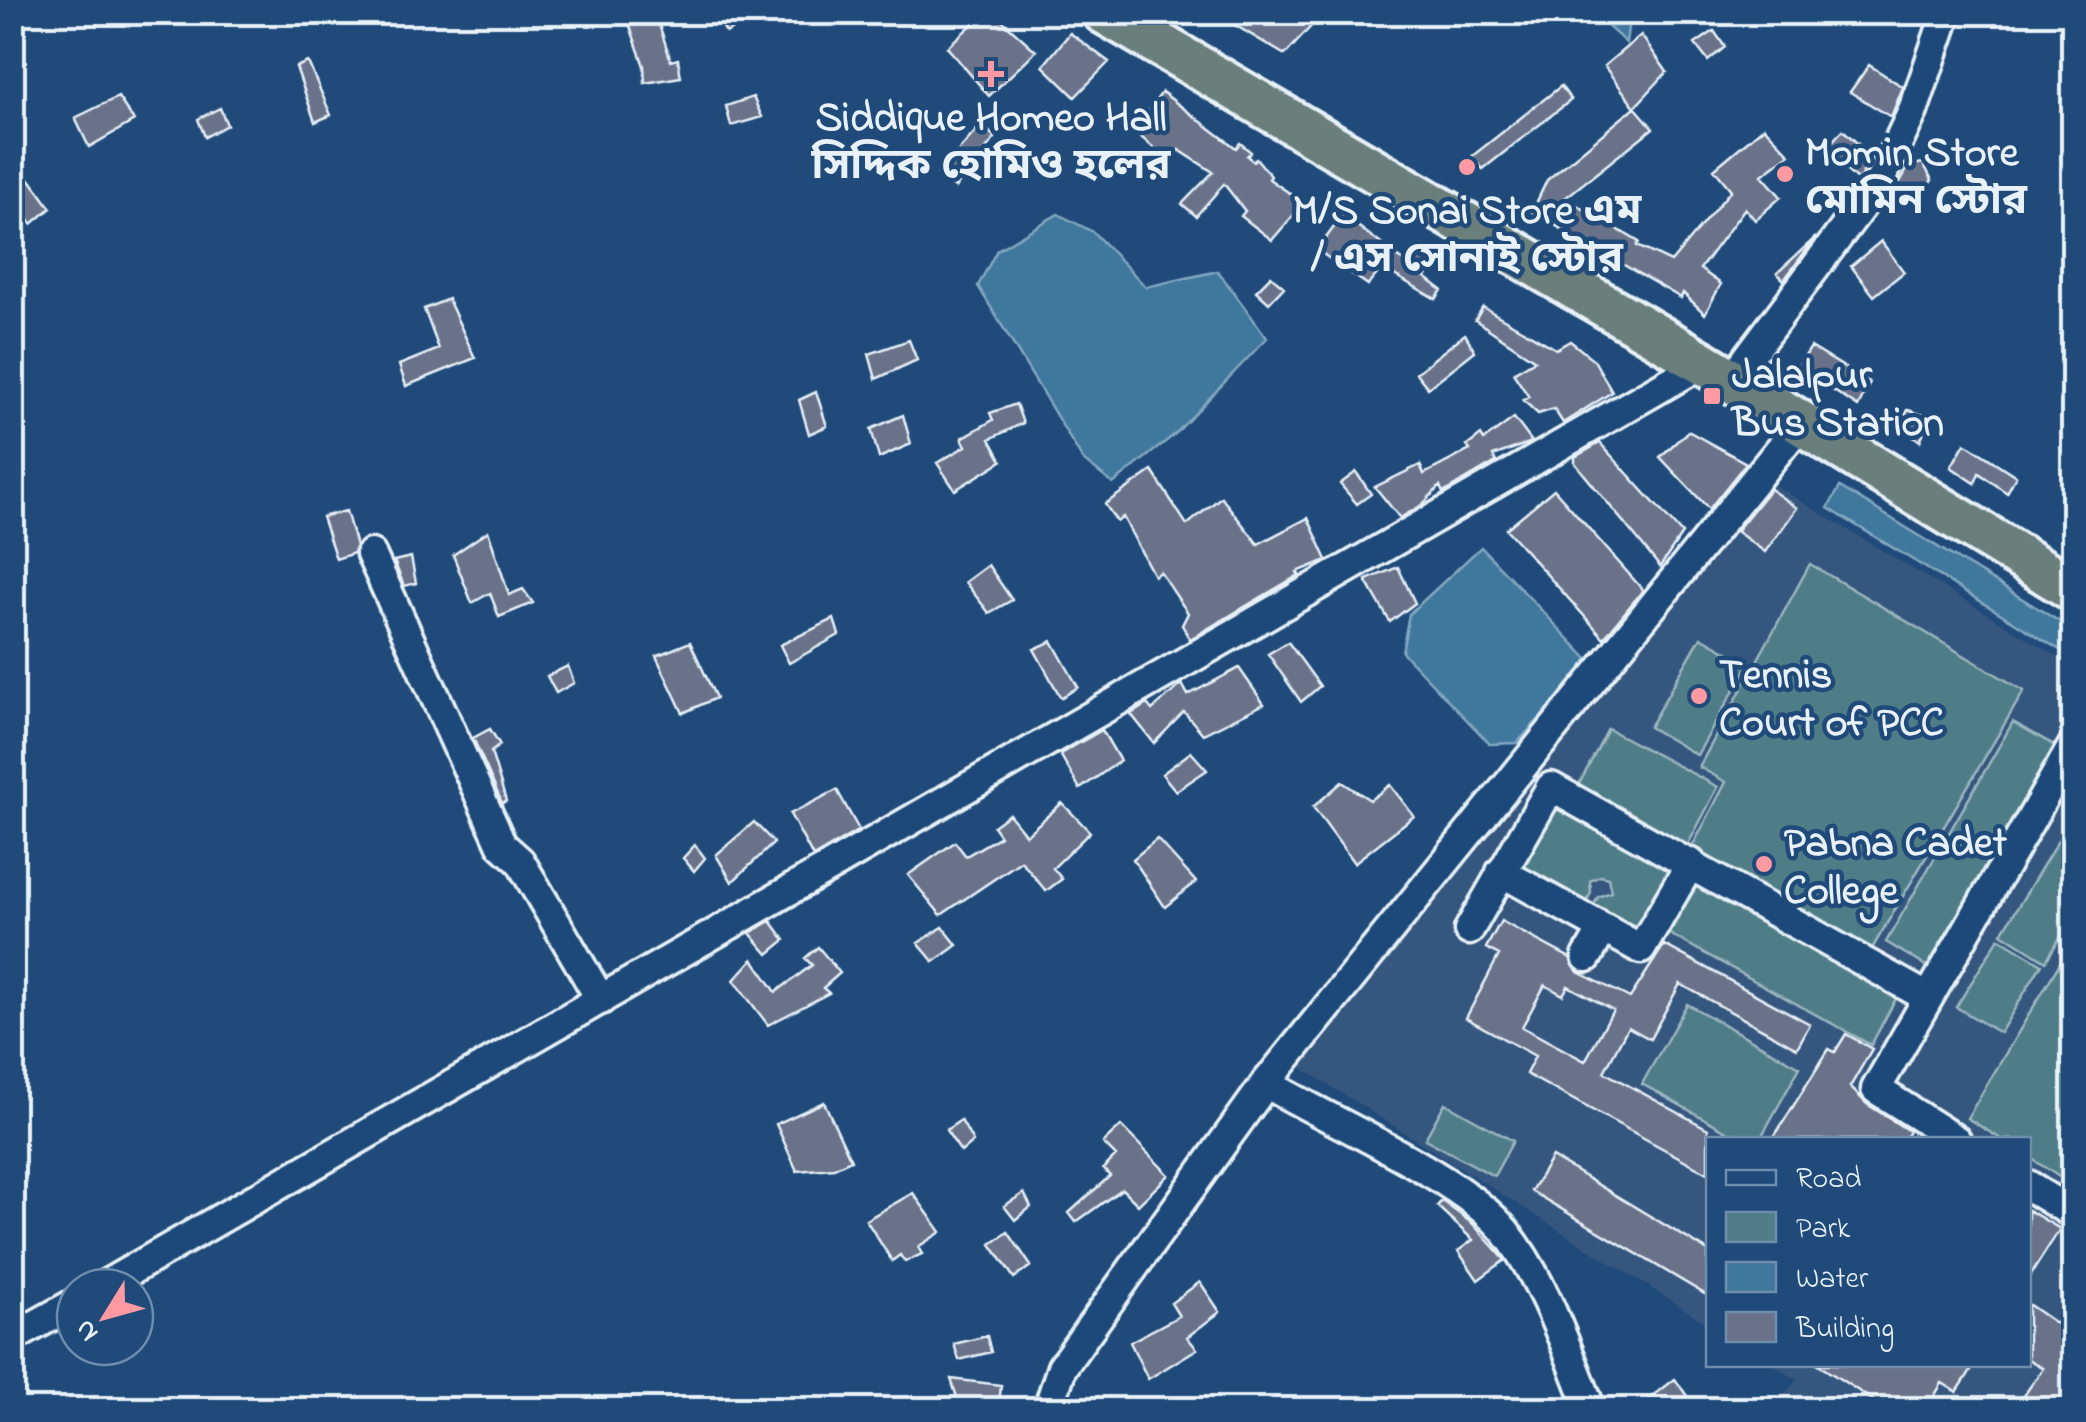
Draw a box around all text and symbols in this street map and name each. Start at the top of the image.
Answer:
marker: Siddique Homeo Hall সিদ্দিক হোমিও হলের [980,63,1002,85]
place label: Siddique Homeo Hall সিদ্দিক হোমিও হলের [810,89,1171,198]
place label: Momin Store মোমিন স্টোর [1805,124,2028,233]
marker: M/S Sonai Store এম / এস সোনাই স্টোর [1456,156,1478,178]
marker: Momin Store মোমিন স্টোর [1774,163,1796,185]
place label: M/S Sonai Store এম / এস সোনাই স্টোর [1293,182,1642,291]
place label: Jalalpur Bus Station [1730,346,1944,455]
marker: Jalalpur Bus Station [1701,385,1723,407]
place label: Tennis Court of PCC [1719,646,1944,755]
marker: Tennis Court of PCC [1688,685,1710,707]
place label: Pabna Cadet College [1784,814,2008,924]
marker: Pabna Cadet College [1753,853,1775,875]
legend [1706,1137,2031,1367]
text: Road [1796,1158,1861,1202]
text: Park [1796,1208,1851,1252]
text: Water [1796,1258,1869,1302]
north arrow [55,1267,155,1367]
text: Building [1795,1308,1894,1352]
text: N [66,1310,110,1350]

